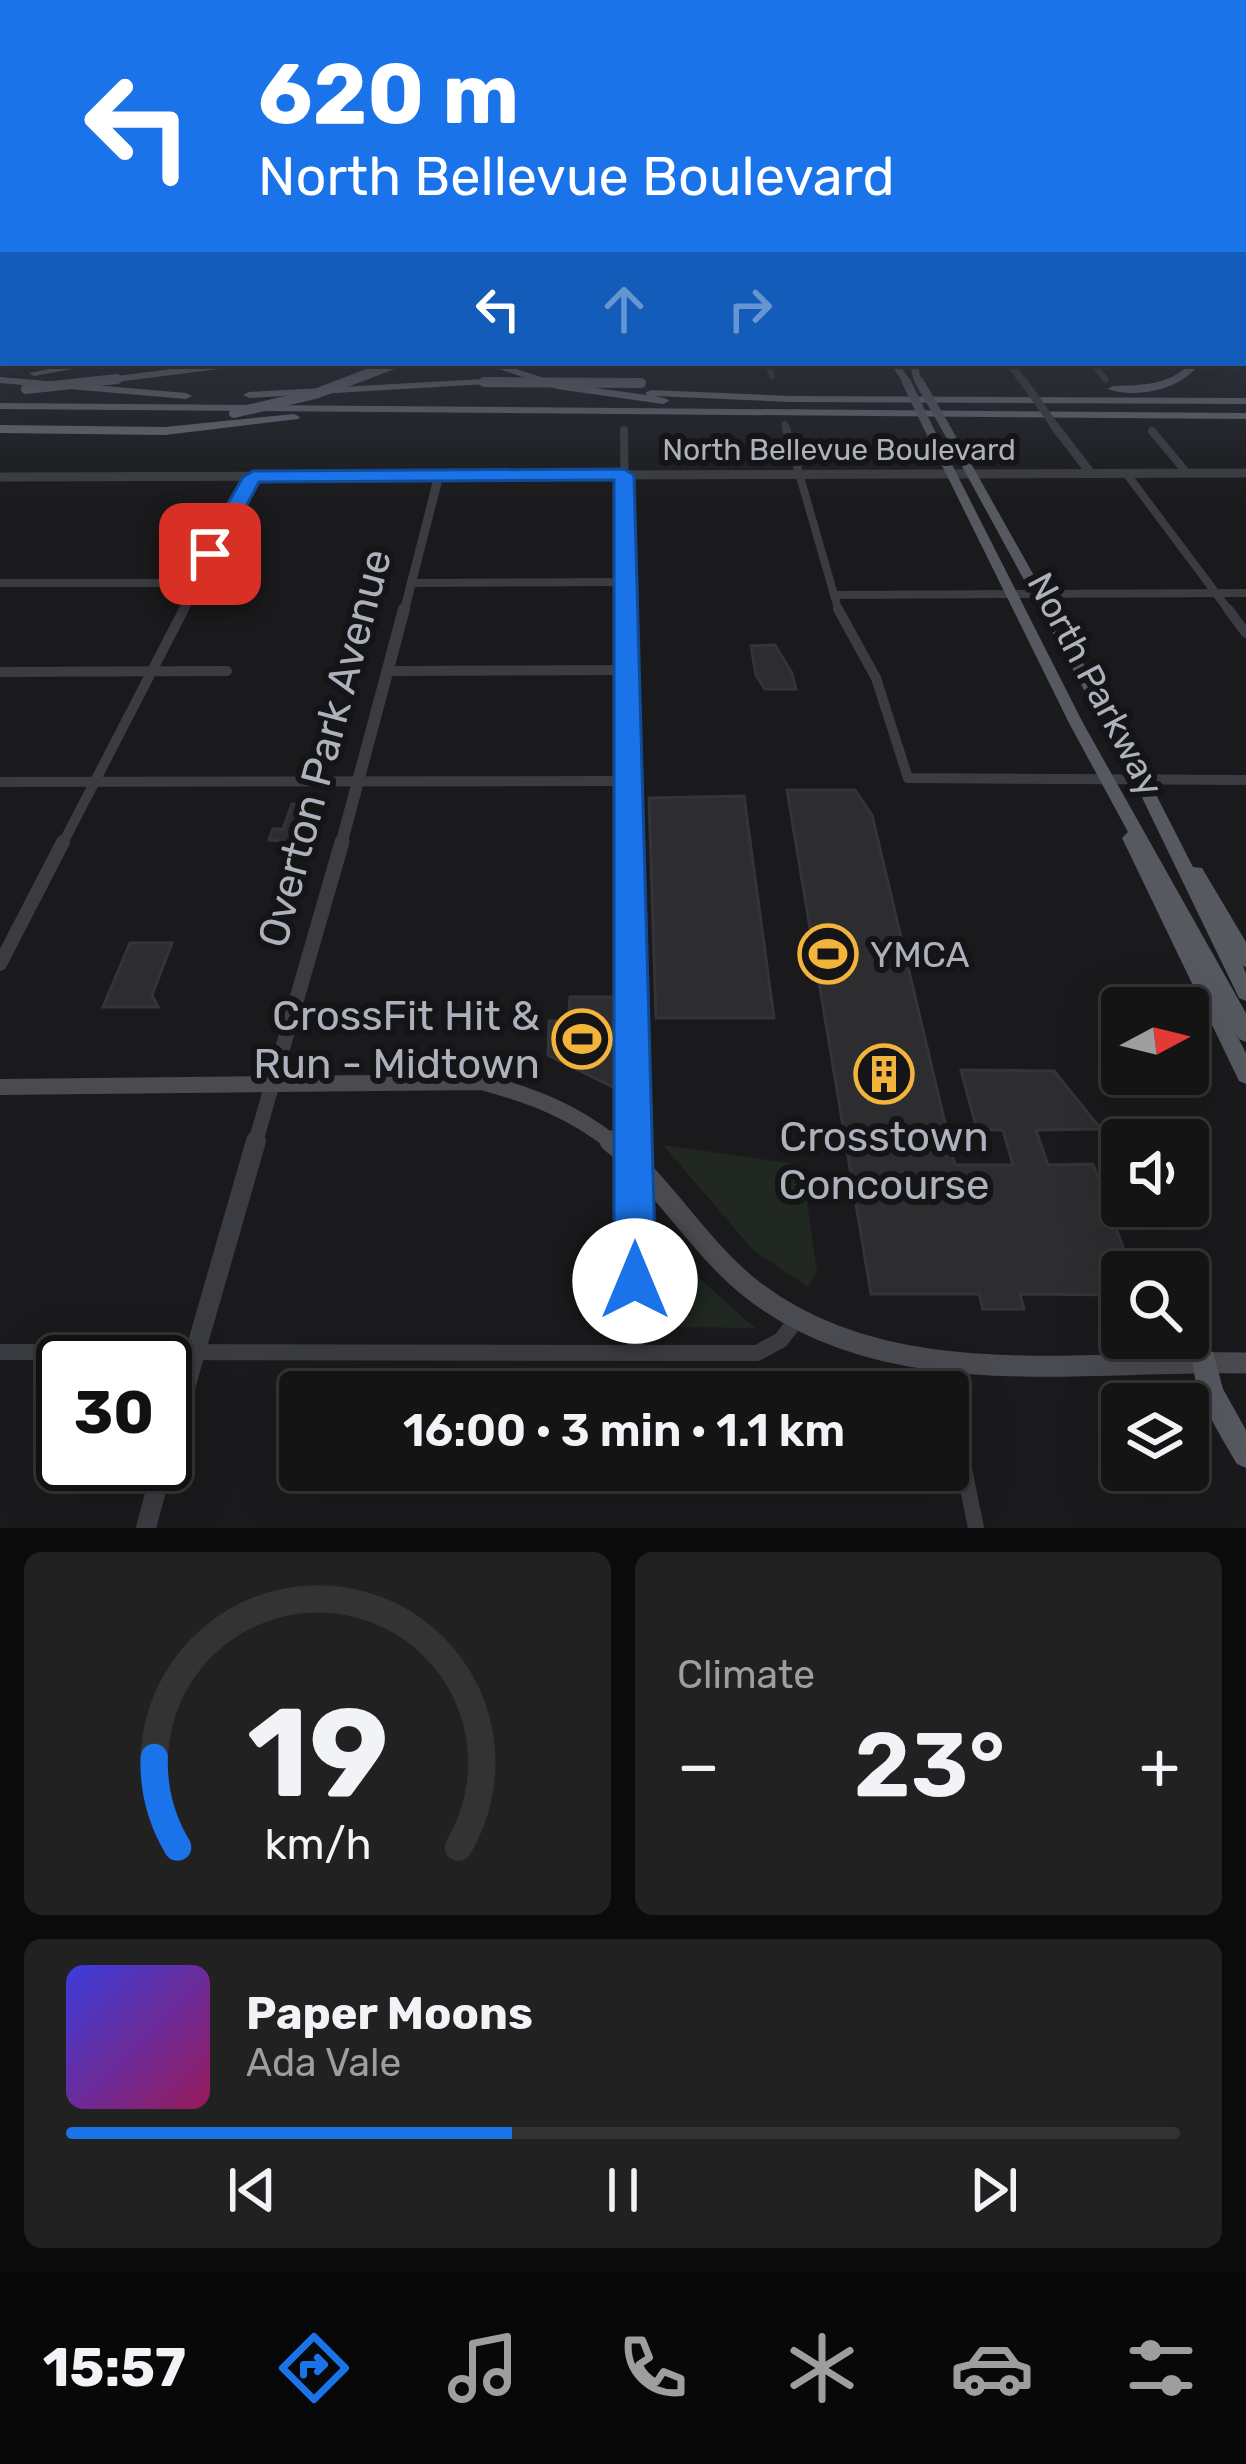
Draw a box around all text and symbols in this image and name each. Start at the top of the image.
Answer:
text: 620 m [258,44,519,144]
icon: left [60,48,216,204]
text: North Bellevue Boulevard [258,145,895,209]
icon: left [465,276,531,342]
icon: ahead [591,276,657,342]
icon: right [717,276,783,342]
street label: North Bellevue Boulevard [662,432,1016,468]
pin [159,503,261,605]
icon: arrive [177,521,243,587]
street label: Overton Park Avenue [248,544,402,953]
street label: North Parkway [1019,565,1172,803]
sports icon: YMCA [797,923,859,985]
place label: YMCA [870,933,970,976]
north arrow [1101,987,1209,1095]
map controls [1101,987,1209,1491]
place label: CrossFit Hit & Run - Midtown [253,991,540,1089]
sports icon: CrossFit Hit & Run - Midtown [551,1008,613,1070]
building icon: Crosstown Concourse [853,1043,915,1105]
place label: Crosstown Concourse [778,1112,990,1210]
button: sound [1101,1119,1209,1227]
position arrow [572,1218,698,1344]
button: search [1101,1251,1209,1359]
speed limit sign: 30 [36,1335,192,1491]
button: layers [1101,1383,1209,1491]
text: 16:00 · 3 min · 1.1 km [403,1404,845,1457]
text: Climate [677,1652,815,1698]
text: 19 [246,1679,389,1827]
text: 23° [854,1712,1005,1819]
text: − [677,1726,720,1805]
text: + [1139,1726,1180,1805]
text: km/h [264,1818,371,1869]
text: Paper Moons [246,1987,533,2040]
text: Ada Vale [246,2040,401,2086]
icon: previous [219,2157,285,2223]
icon: pause [590,2157,656,2223]
icon: next [961,2157,1027,2223]
icon: directions [272,2326,356,2410]
icon: music [441,2326,525,2410]
icon: phone [611,2326,695,2410]
icon: climate [780,2326,864,2410]
icon: car [950,2326,1034,2410]
icon: filters [1119,2326,1203,2410]
text: 15:57 [43,2336,186,2400]

